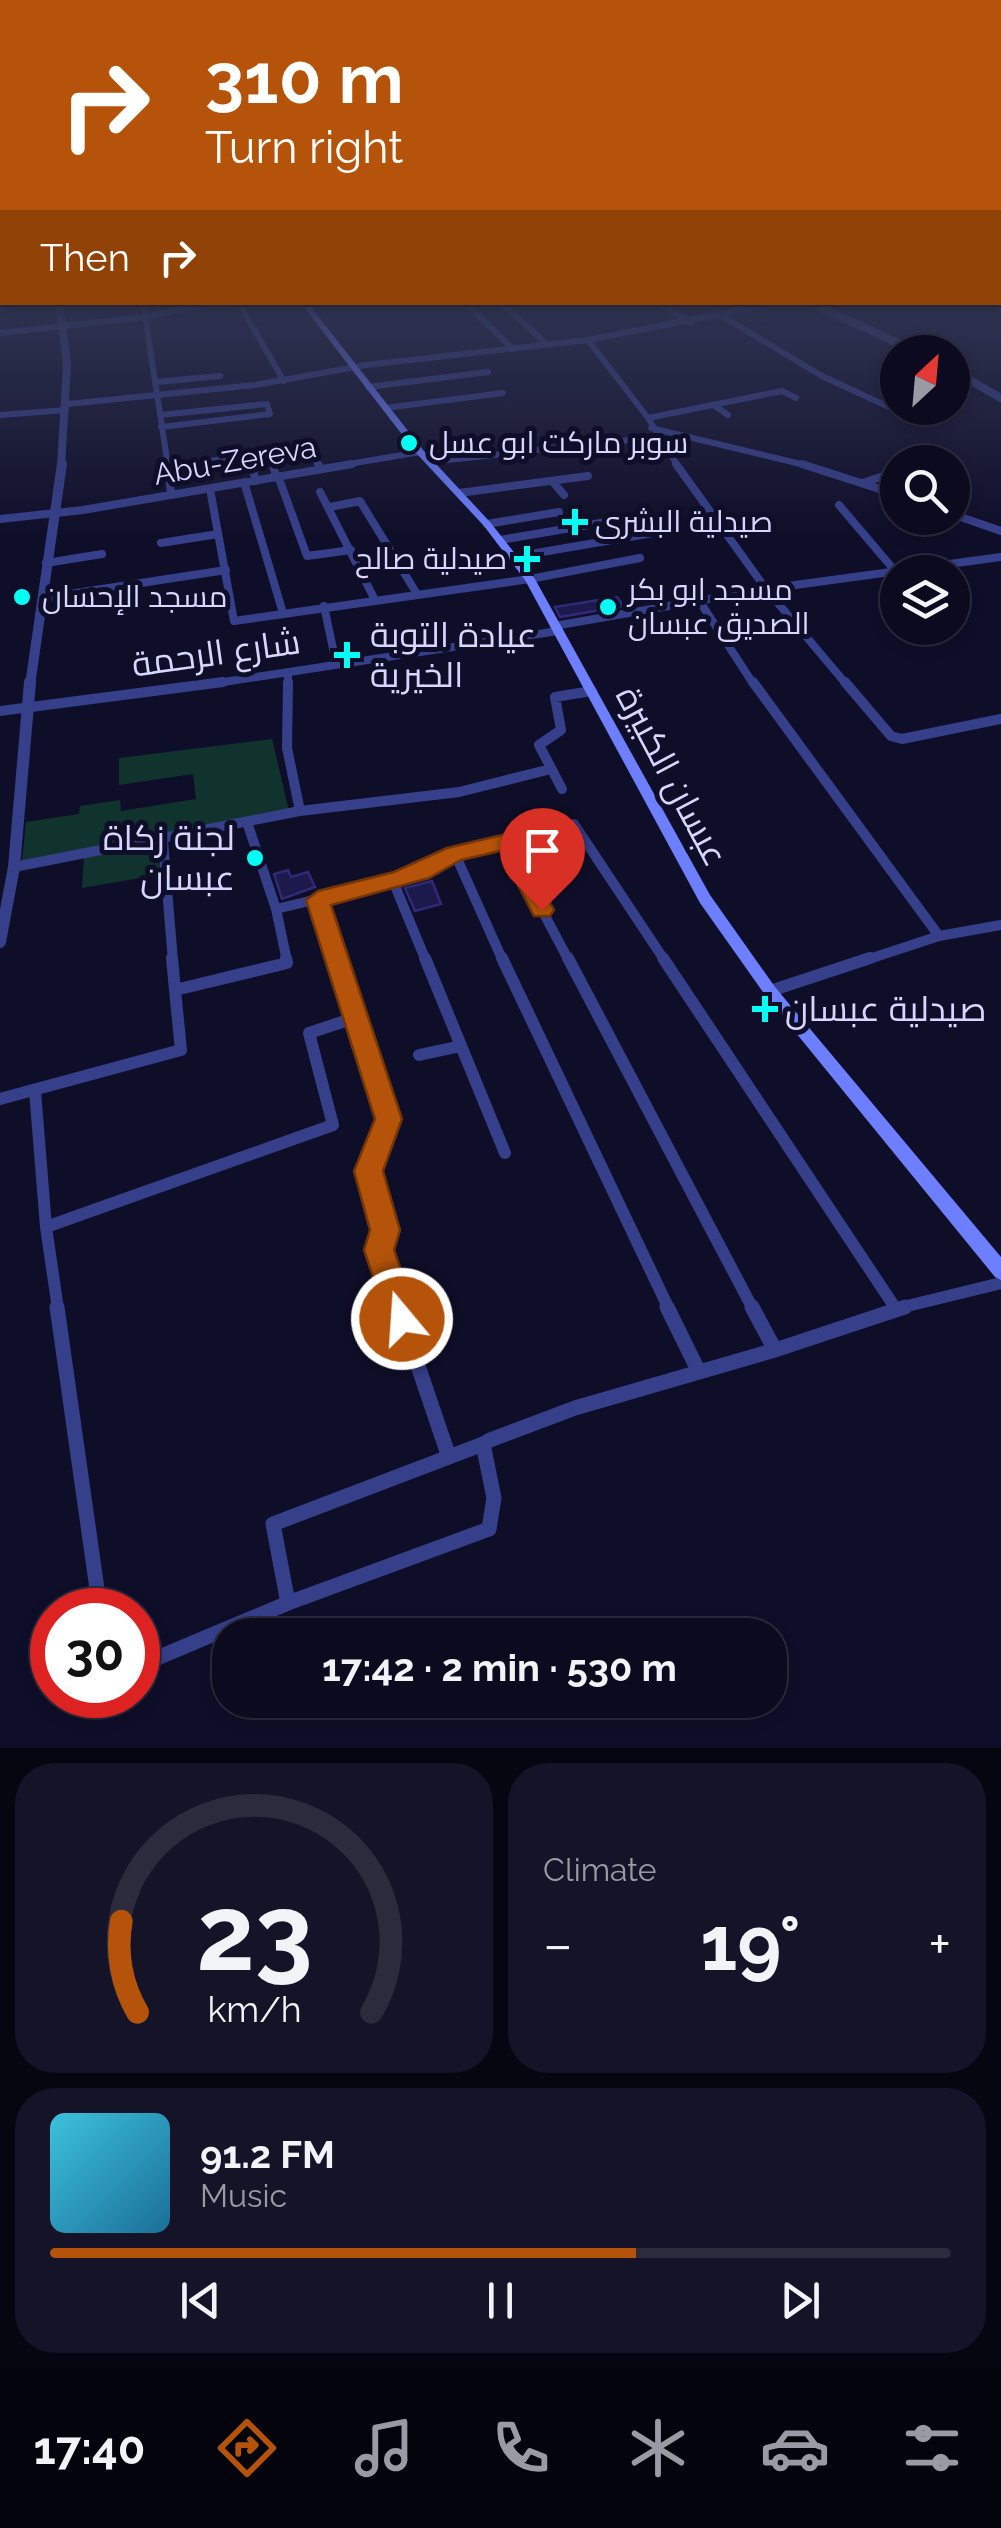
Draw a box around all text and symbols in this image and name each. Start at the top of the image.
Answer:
text: 310 m [205,37,404,119]
icon: right [40,40,170,170]
text: Turn right [205,121,403,174]
icon: right [150,230,205,285]
text: Then [40,235,130,280]
north arrow [880,335,970,425]
map controls [880,335,970,645]
place label: سوبر ماركت ابو عسل [429,425,688,461]
street label: Abu-Zereva [151,429,319,492]
marker: سوبر ماركت ابو عسل [398,432,420,454]
button: search [880,445,970,535]
place label: صيدلية البشرى [595,504,773,539]
marker: صيدلية البشرى [564,511,586,533]
place label: صيدلية صالح [355,541,507,579]
marker: صيدلية صالح [516,548,538,570]
button: layers [880,555,970,645]
place label: مسجد ابو بكر الصديق عبسان [626,572,810,642]
place label: مسجد الإحسان [42,579,228,615]
marker: مسجد الإحسان [11,586,33,608]
marker: مسجد ابو بكر الصديق عبسان [597,596,619,618]
place label: عيادة التوبة الخيرية [370,614,537,695]
street label: شارع الرحمة [129,620,303,688]
marker: عيادة التوبة الخيرية [334,642,360,668]
street label: عبسان الكبيرة [607,679,737,873]
pin [500,808,585,911]
place label: لجنة زكاة عبسان [103,817,235,899]
icon: arrive [515,823,570,878]
marker: لجنة زكاة عبسان [244,847,266,869]
place label: صيدلية عبسان [785,988,987,1030]
marker: صيدلية عبسان [754,998,776,1020]
position arrow [350,1267,454,1371]
speed limit sign: 30 [30,1588,160,1718]
text: 17:42 · 2 min · 530 m [322,1645,677,1690]
text: Climate [543,1851,657,1888]
text: 23 [196,1872,312,1994]
text: 19° [700,1899,801,1988]
text: − [543,1912,573,1977]
text: + [928,1912,951,1977]
text: km/h [207,1988,301,2030]
text: 91.2 FM [200,2132,335,2177]
text: Music [200,2177,287,2214]
icon: previous [173,2273,228,2328]
icon: pause [473,2273,528,2328]
icon: next [773,2273,828,2328]
icon: directions [212,2413,282,2483]
icon: music [349,2413,419,2483]
icon: phone [486,2413,556,2483]
icon: climate [623,2413,693,2483]
icon: car [760,2413,830,2483]
icon: filters [897,2413,967,2483]
text: 17:40 [34,2422,145,2475]

